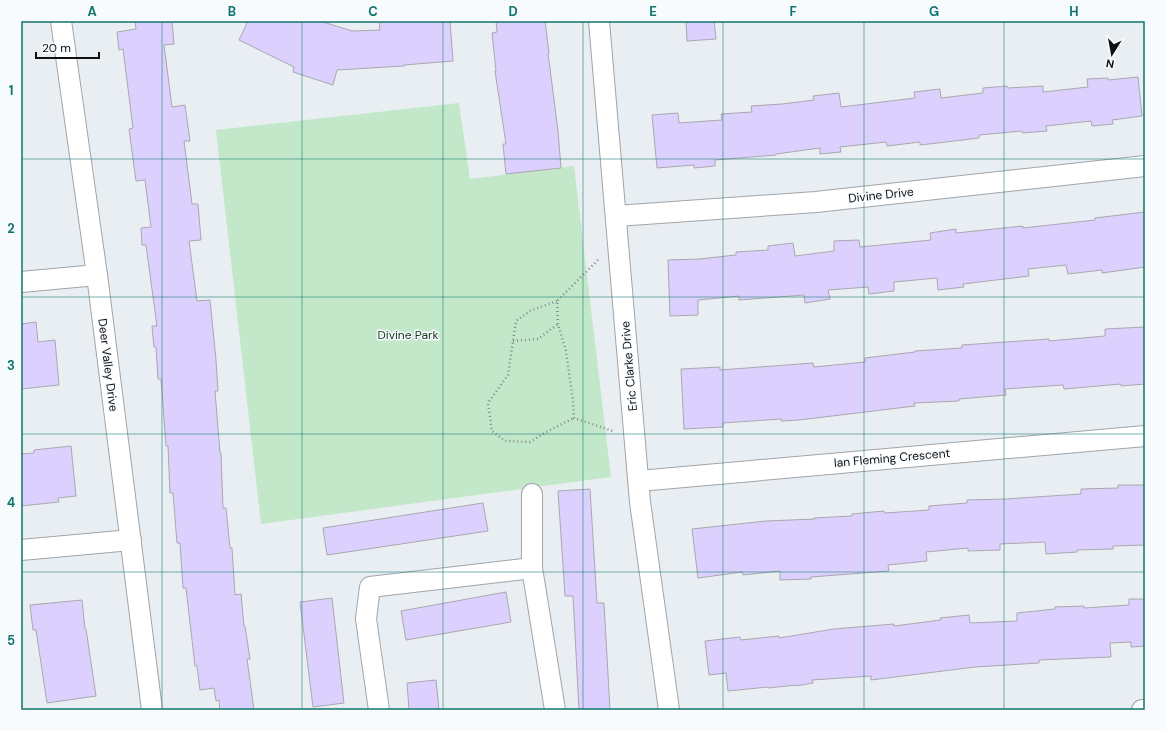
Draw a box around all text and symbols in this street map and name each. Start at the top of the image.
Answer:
text: A [87,3,97,20]
text: B [228,3,236,20]
text: C [368,3,378,20]
text: D [508,3,518,20]
text: E [649,3,657,20]
text: F [789,3,797,20]
text: G [929,3,939,20]
text: H [1069,3,1079,20]
scale bar [36,34,99,60]
north arrow [1092,34,1132,74]
text: 20 m [42,40,71,56]
text: N [1105,56,1115,71]
text: 1 [9,82,13,99]
street label: Divine Drive [848,184,915,206]
text: 2 [7,220,15,237]
street label: Deer Valley Drive [94,318,122,413]
street label: Eric Clarke Drive [617,320,641,412]
park label: Divine Park [378,327,438,343]
text: 3 [7,357,15,374]
street label: Ian Fleming Crescent [833,445,951,471]
text: 4 [7,494,15,511]
text: 5 [7,632,15,649]

